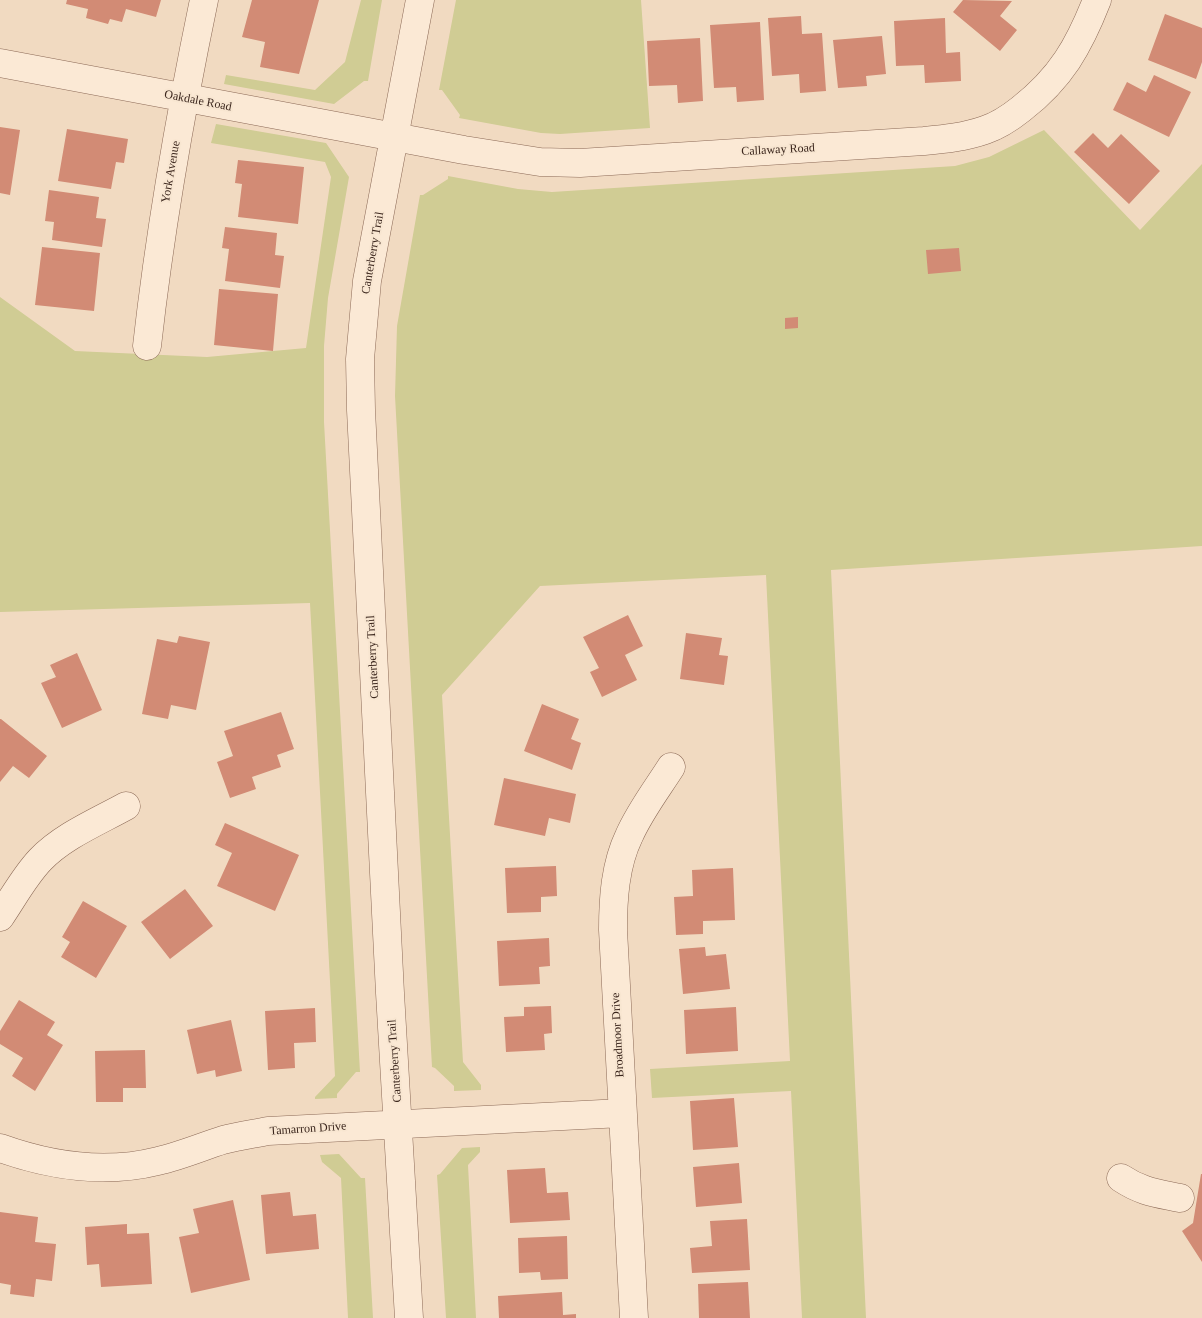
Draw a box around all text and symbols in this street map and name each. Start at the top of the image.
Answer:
street label: Oakdale Road [163,87,233,115]
street label: York Avenue [158,140,184,204]
street label: Callaway Road [741,141,815,159]
street label: Canterberry Trail [359,211,387,295]
street label: Canterberry Trail [364,615,382,699]
street label: Broadmoor Drive [609,992,627,1078]
street label: Canterberry Trail [385,1019,405,1103]
street label: Tamarron Drive [269,1119,347,1139]

